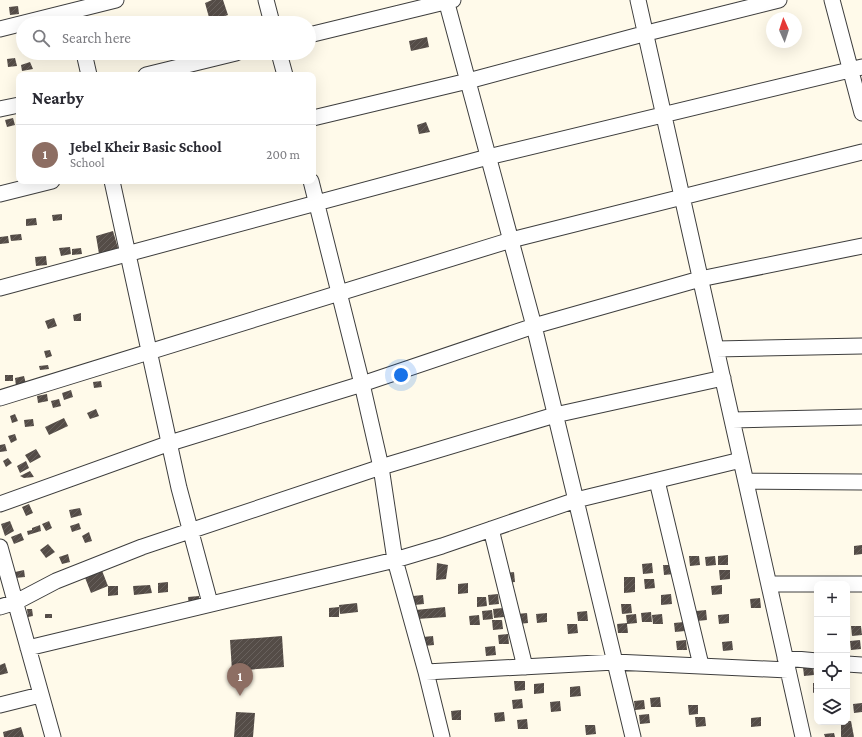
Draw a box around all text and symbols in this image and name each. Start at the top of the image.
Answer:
north arrow [766,12,802,48]
search box [16,16,316,60]
icon: search [30,27,52,49]
text: Search here [62,30,131,46]
text: Nearby [32,89,84,108]
text: Jebel Kheir Basic School [70,139,222,155]
text: 1 [43,147,47,162]
text: 200 m [266,147,300,162]
text: School [70,155,105,170]
your location [391,365,411,385]
map controls [814,581,850,725]
button: + [814,581,850,617]
button: − [814,617,850,653]
button: locate [814,653,850,689]
pin: 1 [227,663,253,696]
button: layers [814,689,850,725]

